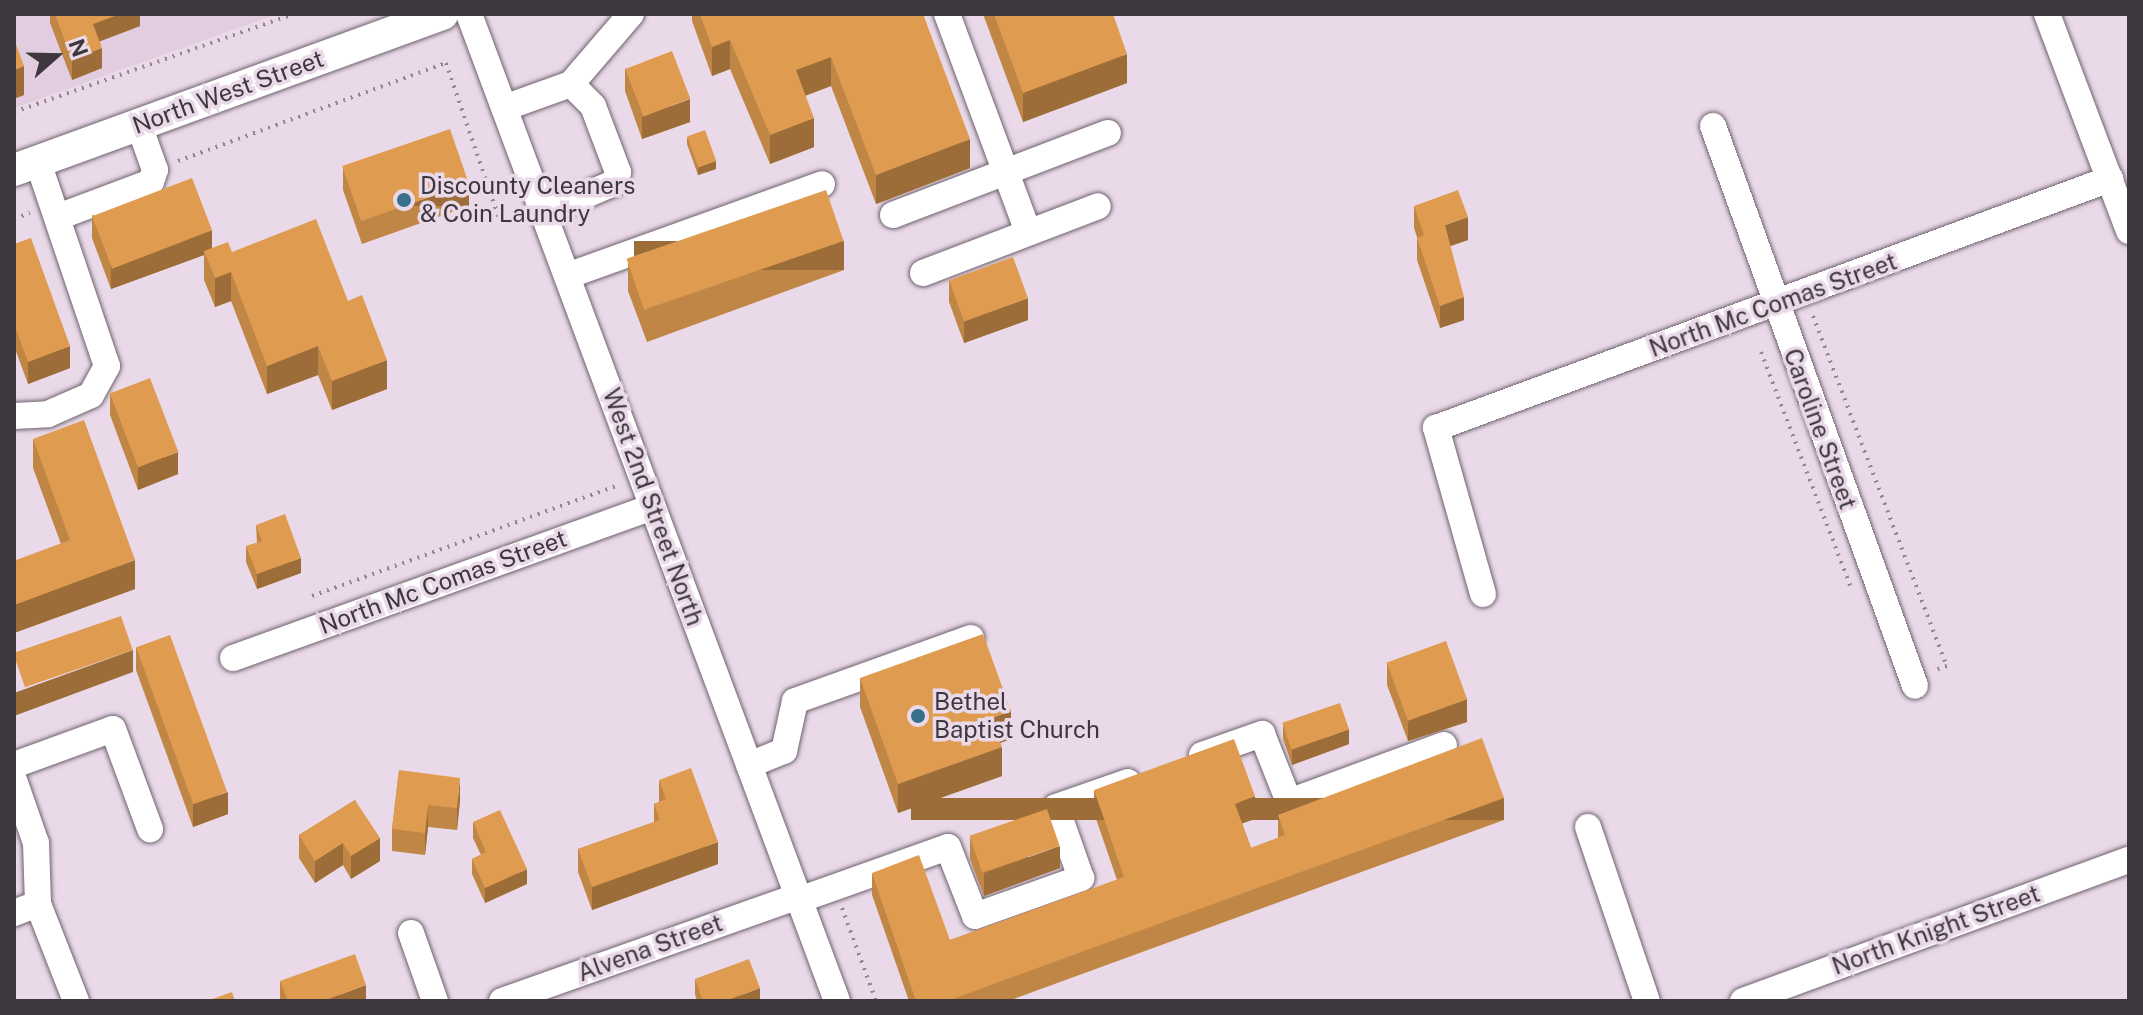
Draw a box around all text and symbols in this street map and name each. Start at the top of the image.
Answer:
north arrow [16,16,96,96]
text: N [63,35,94,60]
street label: North West Street [128,44,328,140]
place label: Discounty Cleaners & Coin Laundry [420,172,635,228]
marker: Discounty Cleaners & Coin Laundry [395,191,413,209]
street label: North Mc Comas Street [1645,247,1901,363]
street label: Caroline Street [1778,345,1862,513]
street label: West 2nd Street North [597,384,709,630]
street label: North Mc Comas Street [315,524,571,640]
place label: Bethel Baptist Church [934,688,1100,744]
marker: Bethel Baptist Church [909,707,927,725]
street label: North Knight Street [1828,879,2044,981]
street label: Alvena Street [574,908,726,988]

